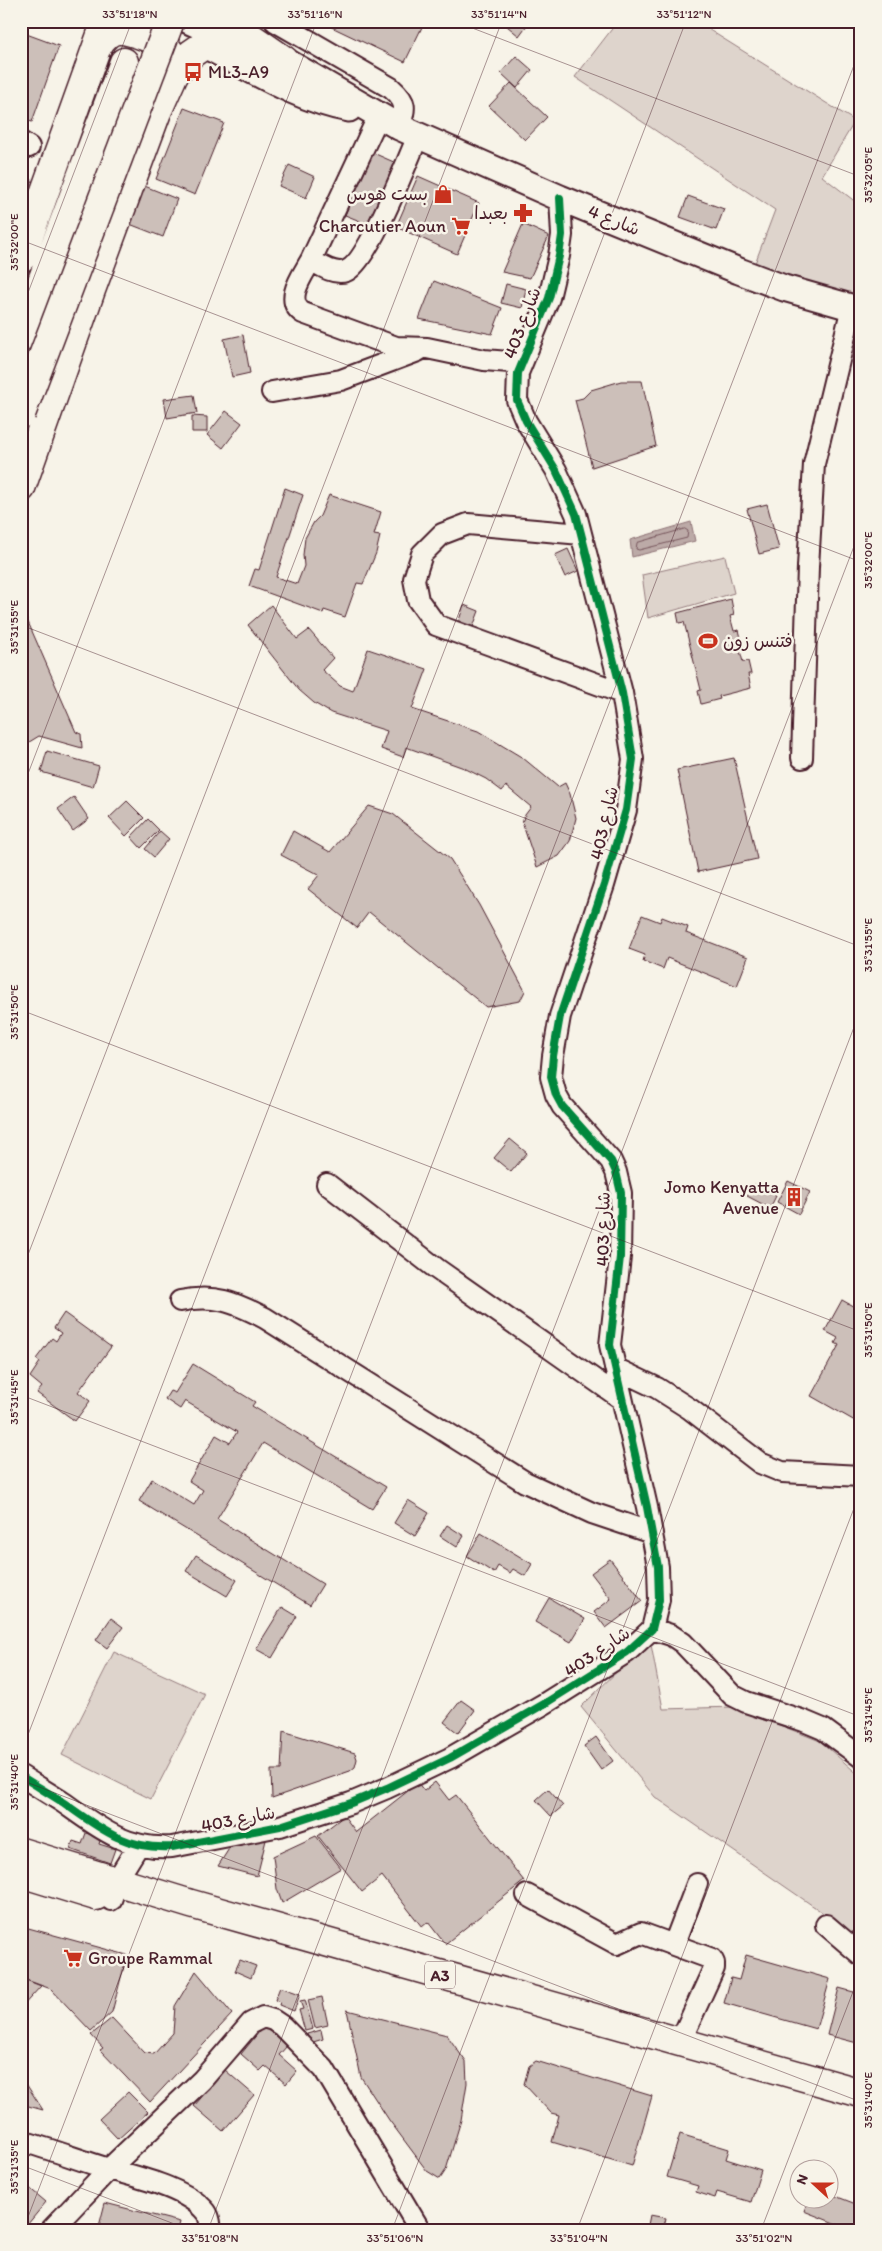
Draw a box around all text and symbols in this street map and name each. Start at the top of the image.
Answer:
text: 33°51'18"N [102,7,158,21]
text: 33°51'16"N [287,7,343,21]
text: 33°51'14"N [471,7,527,21]
text: 33°51'12"N [656,7,712,21]
bus stop icon: ML3-A9 [182,61,204,83]
place label: ML3-A9 [208,61,269,83]
text: 35°32'05"E [861,147,875,203]
place label: بست هوس [347,183,428,205]
shop icon: بست هوس [432,183,454,205]
street label: شارع 4 [585,200,643,241]
place label: بعبدا [474,202,508,224]
pharmacy icon: بعبدا [512,202,534,224]
text: 35°32'00"E [7,213,21,271]
place label: Charcutier Aoun [319,215,446,237]
supermarket icon: Charcutier Aoun [450,215,472,237]
street label: شارع 403 [498,284,547,362]
text: 35°32'00"E [861,531,875,589]
text: 35°31'55"E [7,599,21,654]
sports icon: فتنس زون [697,630,719,652]
place label: فتنس زون [723,630,793,652]
street label: شارع 403 [585,784,624,862]
text: 35°31'55"E [861,917,875,972]
text: 35°31'50"E [7,984,21,1040]
place label: Jomo Kenyatta Avenue [664,1176,779,1219]
building icon: Jomo Kenyatta Avenue [783,1186,805,1208]
street label: شارع 403 [591,1191,616,1267]
text: 35°31'50"E [861,1302,875,1358]
text: 35°31'45"E [7,1369,21,1425]
street label: شارع 403 [560,1622,635,1683]
text: 35°31'45"E [861,1687,875,1743]
text: 35°31'40"E [7,1753,21,1810]
street label: شارع 403 [199,1801,277,1838]
supermarket icon: Groupe Rammal [62,1947,84,1969]
place label: Groupe Rammal [88,1947,213,1969]
road number: A3 [425,1962,455,1988]
text: 35°31'40"E [861,2071,875,2128]
text: 35°31'35"E [7,2139,21,2194]
north arrow [790,2158,840,2208]
text: N [793,2172,812,2187]
text: 33°51'08"N [181,2231,239,2245]
text: 33°51'06"N [367,2231,423,2245]
text: 33°51'04"N [550,2231,608,2245]
text: 33°51'02"N [736,2231,792,2245]

